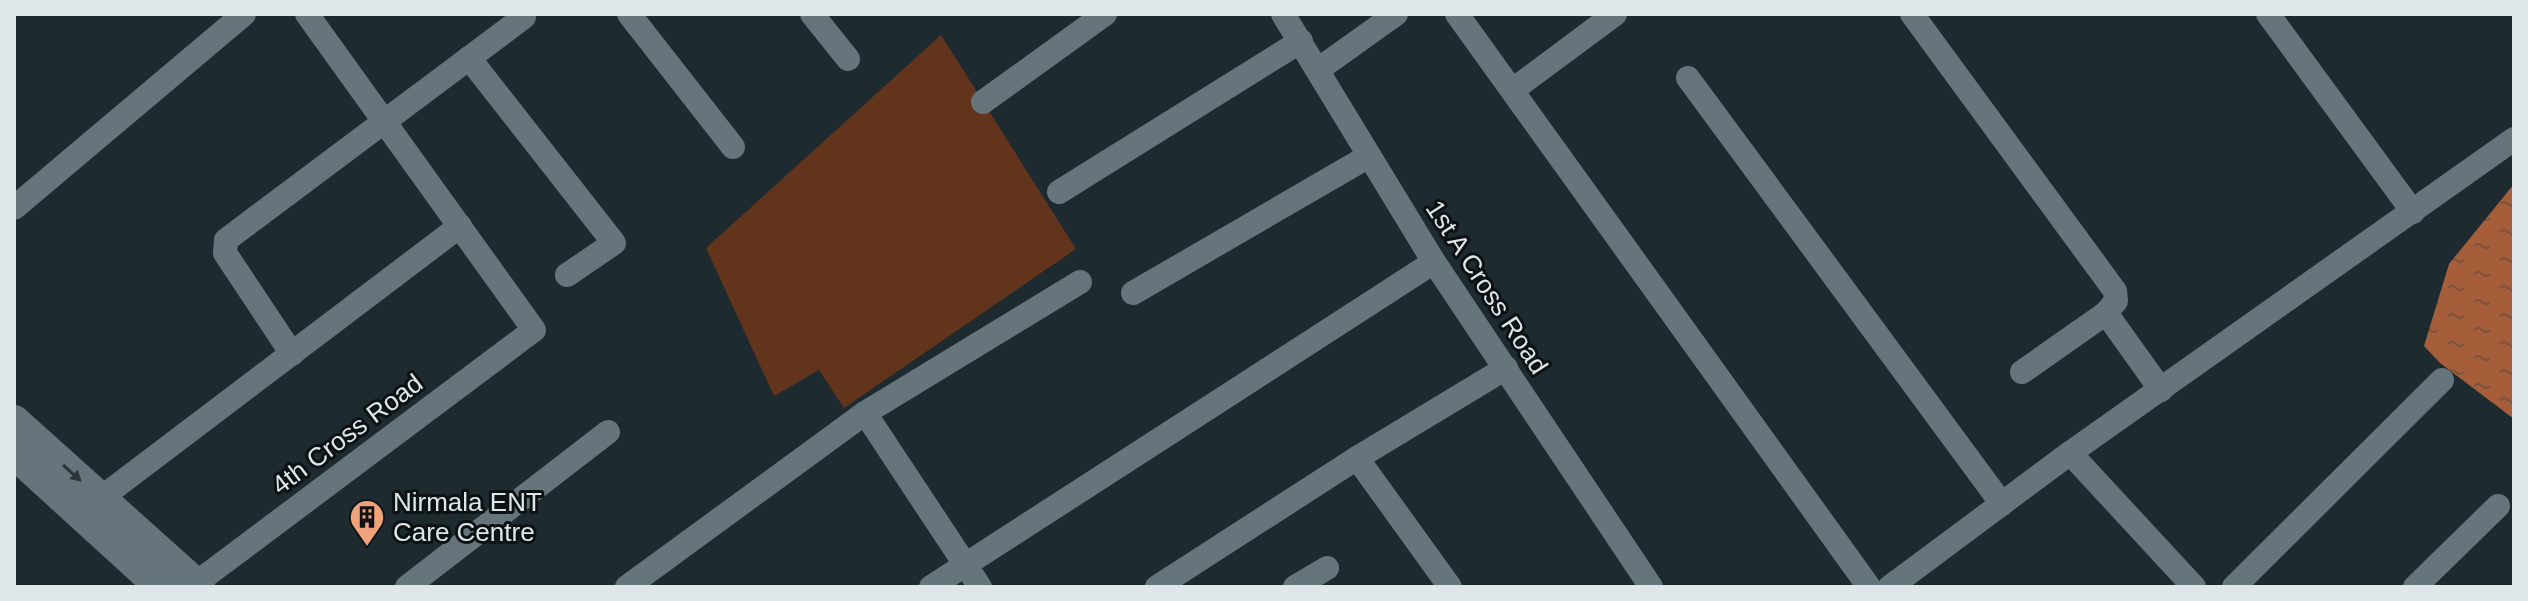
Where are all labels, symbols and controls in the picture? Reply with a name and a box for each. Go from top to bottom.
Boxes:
street label: 1st A Cross Road [1420,195,1554,379]
street label: 4th Cross Road [266,368,428,500]
one-way arrow [62,464,81,482]
place label: Nirmala ENT Care Centre [393,487,542,547]
building icon: Nirmala ENT Care Centre [348,498,386,548]

